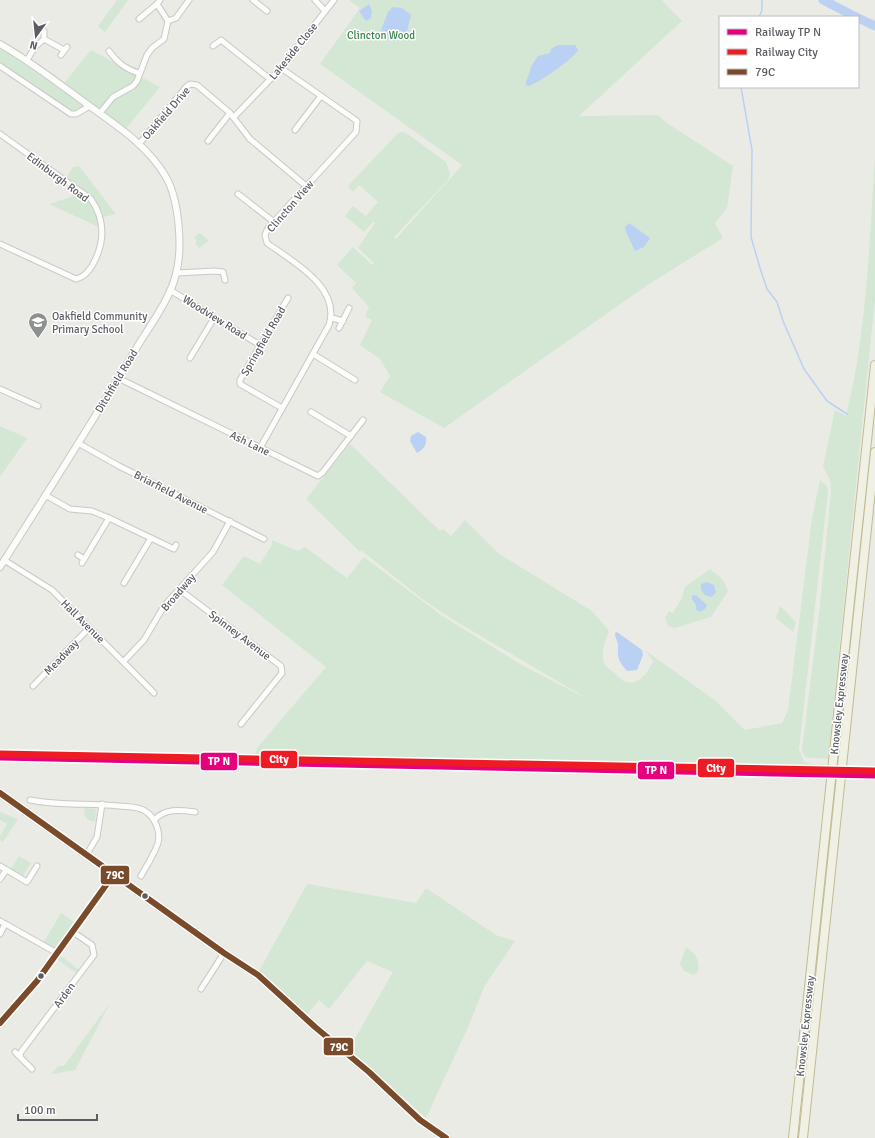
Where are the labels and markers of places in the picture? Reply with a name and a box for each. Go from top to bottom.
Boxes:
place label: Oakfield Community Primary School [52,310,148,336]
school or university icon: Oakfield Community Primary School [27,311,49,339]
unlabelled marker [140,891,150,901]
unlabelled marker [36,971,46,981]

